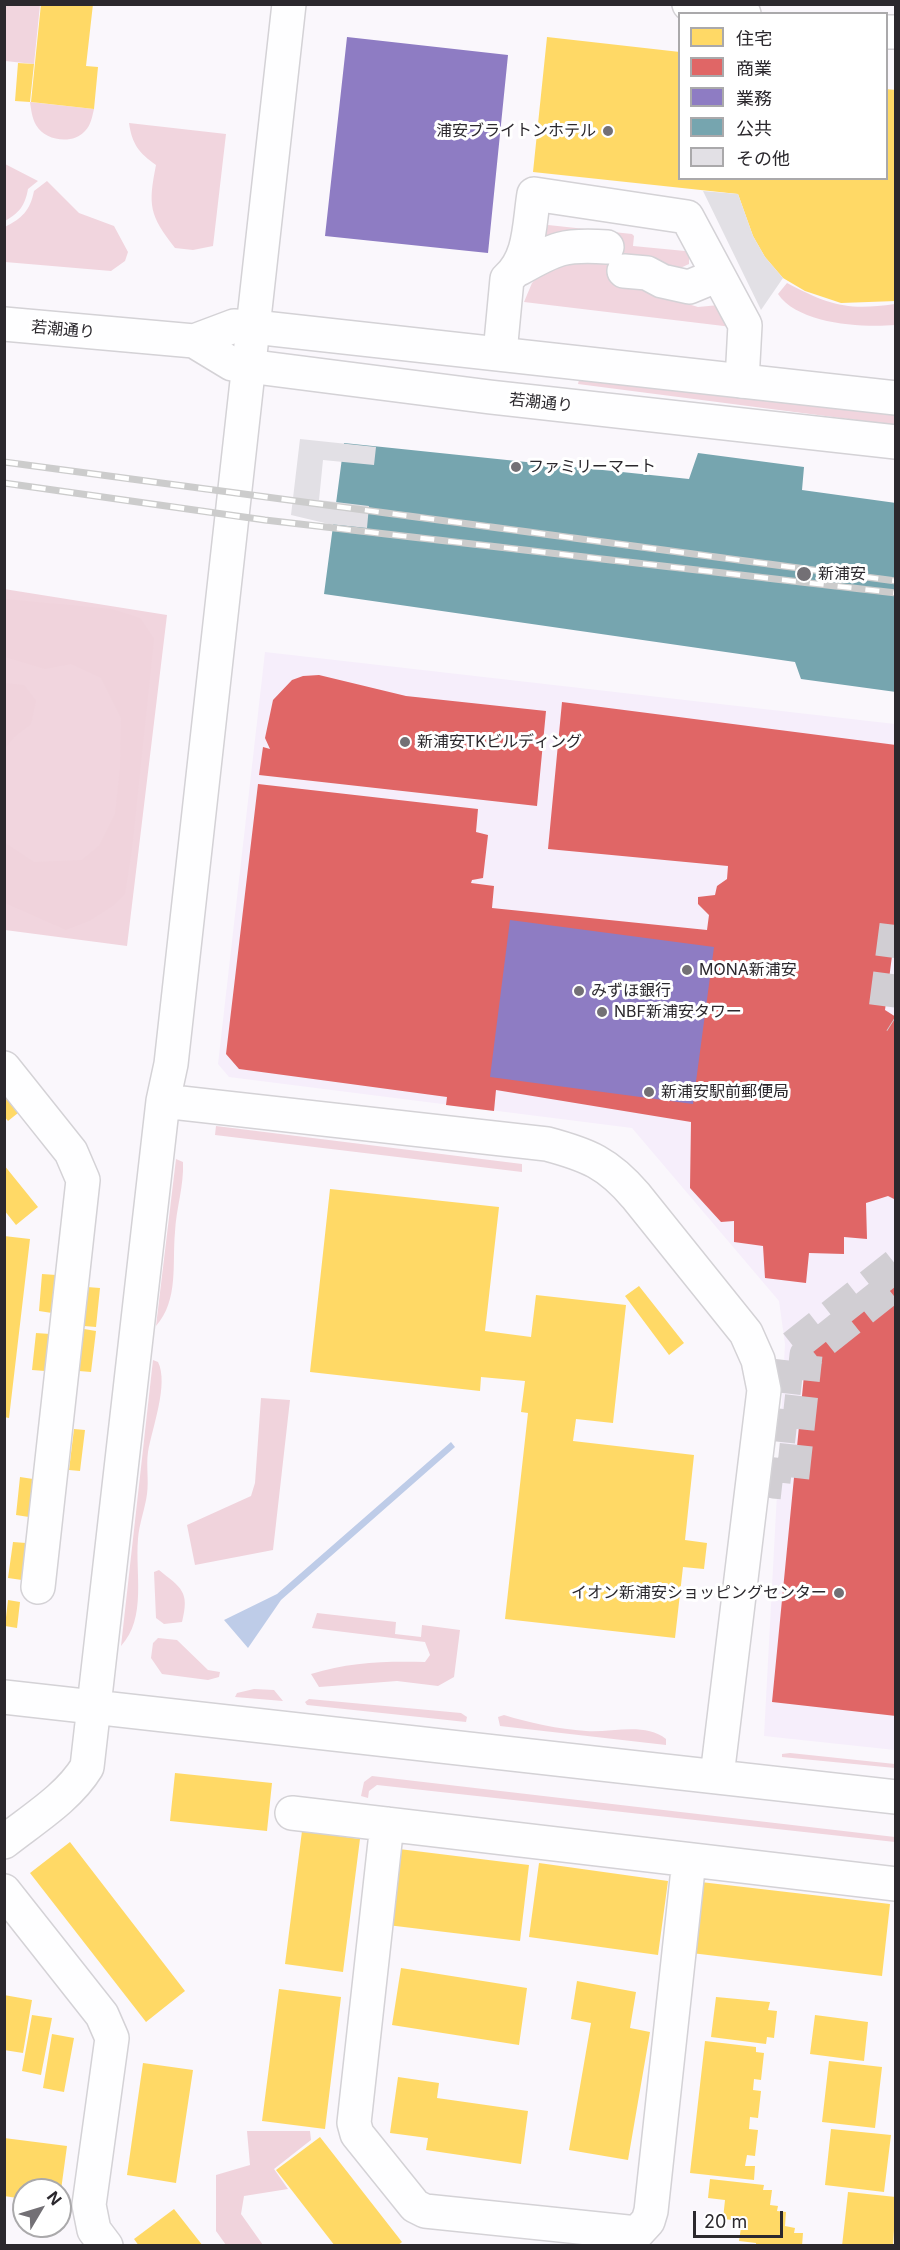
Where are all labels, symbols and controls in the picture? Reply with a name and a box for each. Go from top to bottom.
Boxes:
legend [678,12,888,180]
text: 住宅 [736,28,772,49]
text: 商業 [736,58,772,79]
text: 業務 [736,88,772,109]
text: 公共 [736,118,772,139]
place label: 浦安ブライトンホテル [436,121,596,141]
marker: 浦安ブライトンホテル [601,124,615,138]
text: その他 [736,148,790,169]
street label: 若潮通り [30,318,96,342]
street label: 若潮通り [508,390,574,416]
place label: ファミリーマート [528,457,656,477]
marker: ファミリーマート [509,460,523,474]
place label: 新浦安 [818,564,866,584]
marker: 新浦安 [795,565,813,583]
place label: 新浦安TKビルディング [417,732,582,752]
marker: 新浦安TKビルディング [398,735,412,749]
place label: MONA新浦安 [699,960,797,980]
marker: MONA新浦安 [680,963,694,977]
place label: みずほ銀行 [591,981,671,1001]
marker: みずほ銀行 [572,984,586,998]
place label: NBF新浦安タワー [614,1002,742,1022]
marker: NBF新浦安タワー [595,1005,609,1019]
place label: 新浦安駅前郵便局 [661,1082,789,1102]
marker: 新浦安駅前郵便局 [642,1085,656,1099]
place label: イオン新浦安ショッピングセンター [571,1583,827,1603]
marker: イオン新浦安ショッピングセンター [832,1586,846,1600]
north arrow [12,2178,72,2238]
text: N [43,2187,66,2209]
scale bar [696,2199,786,2237]
text: 20 m [704,2211,747,2232]

